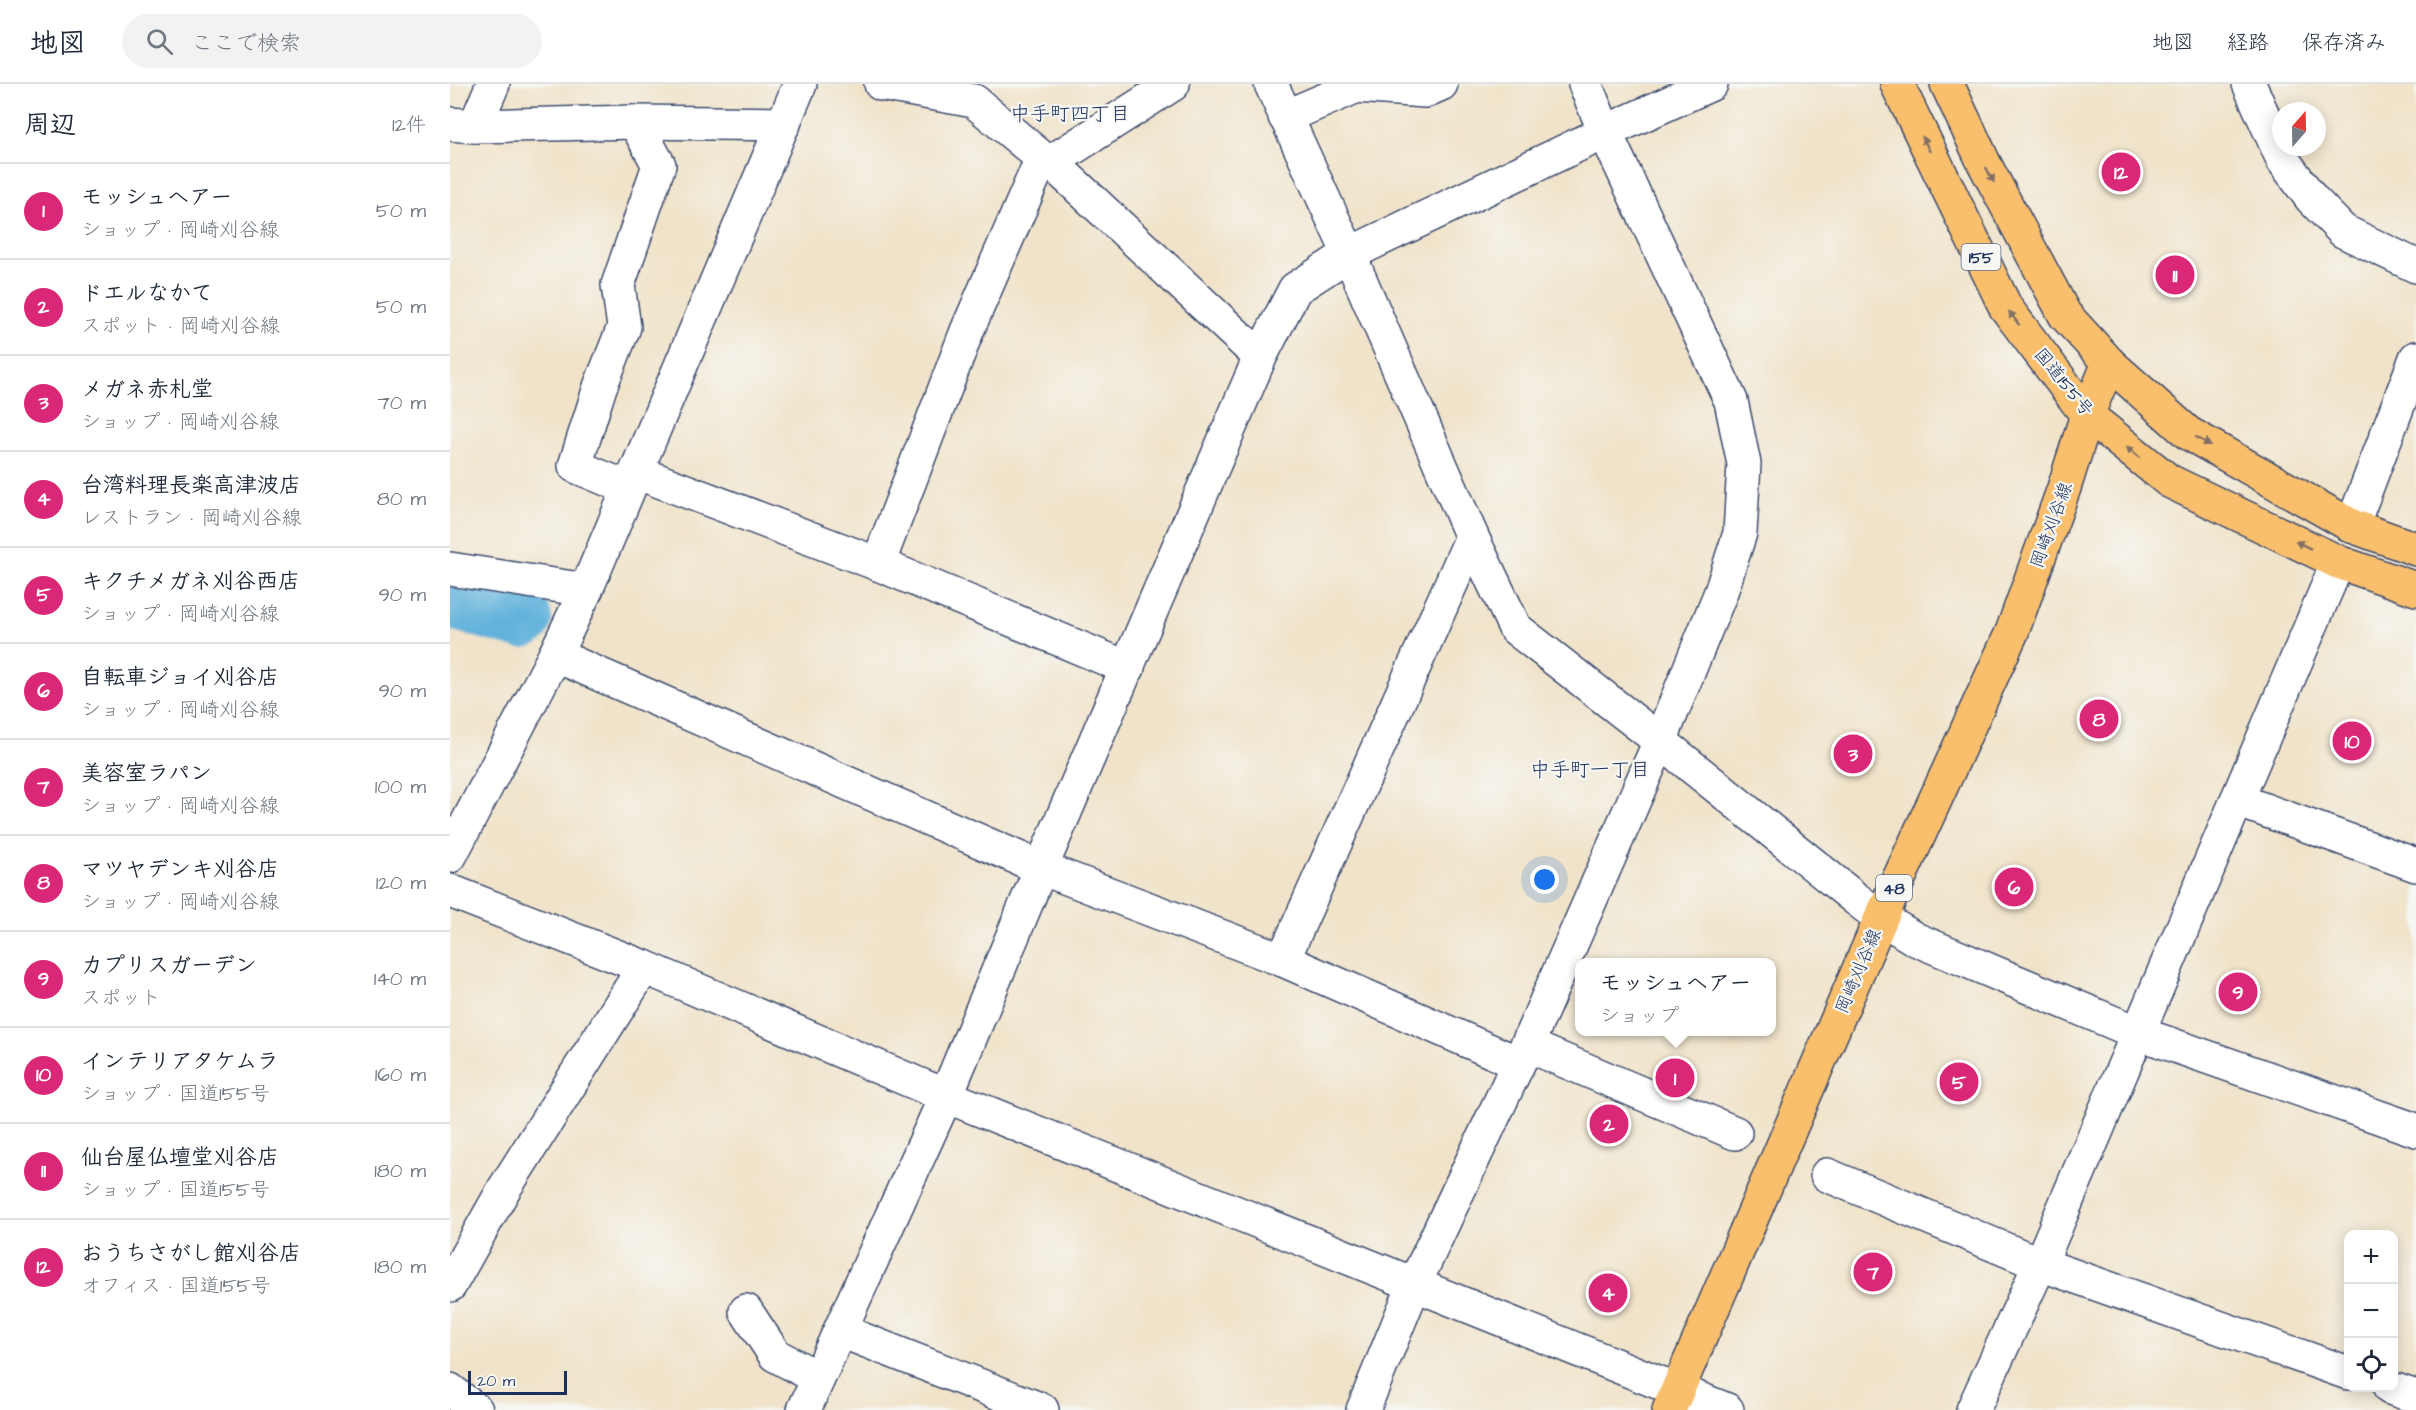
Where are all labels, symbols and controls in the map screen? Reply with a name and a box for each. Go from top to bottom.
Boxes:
search box [122,14,542,68]
text: 地図 [30,24,86,63]
icon: search [143,25,176,58]
text: ここで検索 [191,28,301,59]
text: 地図 [2152,28,2194,57]
text: 経路 [2227,28,2269,57]
text: 保存済み [2302,28,2386,57]
district label: 中手町四丁目 [1010,100,1130,128]
north arrow [2272,102,2326,156]
text: 周辺 [24,107,76,143]
text: 12件 [392,111,426,139]
one-way arrow [1922,136,1931,153]
pin: 12 [2102,150,2140,194]
one-way arrow [1985,167,1995,184]
text: モッシュヘアー [81,182,232,213]
text: 1 [42,197,45,225]
text: 50 m [376,197,426,225]
text: ショップ · 岡崎刈谷線 [81,216,279,244]
road number: 155 [1962,244,2000,270]
pin: 11 [2156,252,2194,297]
text: ドエルなかて [81,278,213,309]
text: 2 [38,293,49,321]
text: 50 m [376,293,426,321]
one-way arrow [2008,311,2020,326]
text: スポット · 岡崎刈谷線 [81,312,280,340]
street label: 国道155号 [2028,343,2099,422]
text: メガネ赤札堂 [81,374,213,405]
text: 3 [38,389,49,417]
text: 70 m [378,389,426,417]
text: ショップ · 岡崎刈谷線 [81,408,279,436]
one-way arrow [2195,436,2212,446]
one-way arrow [2125,445,2141,458]
text: 台湾料理長楽高津波店 [81,470,301,501]
street label: 岡崎刈谷線 [2024,479,2079,572]
text: 4 [37,485,50,513]
text: 80 m [377,485,426,513]
text: レストラン · 岡崎刈谷線 [81,504,301,532]
one-way arrow [2294,541,2312,551]
text: キクチメガネ刈谷西店 [81,566,300,597]
text: 5 [36,581,51,609]
text: 90 m [378,581,426,609]
text: ショップ · 岡崎刈谷線 [81,600,279,628]
text: 自転車ジョイ刈谷店 [81,662,279,693]
text: 6 [37,677,50,705]
text: 90 m [378,677,426,705]
text: ショップ · 岡崎刈谷線 [81,696,279,724]
pin: 8 [2080,696,2118,742]
pin: 10 [2332,718,2372,764]
pin: 3 [1834,732,1872,776]
district label: 中手町一丁目 [1530,756,1650,784]
text: 美容室ラパン [81,758,212,789]
text: 7 [37,773,50,801]
text: 100 m [375,773,426,801]
text: ショップ · 岡崎刈谷線 [81,792,279,820]
text: マツヤデンキ刈谷店 [81,854,279,885]
pin: 6 [1994,864,2034,910]
your location [1530,865,1559,894]
text: 8 [37,869,50,897]
text: 120 m [376,869,426,897]
road number: 48 [1876,875,1912,901]
text: ショップ · 岡崎刈谷線 [81,888,279,916]
street label: 岡崎刈谷線 [1829,925,1888,1018]
text: カプリスガーデン [81,950,257,981]
popup [1575,958,1776,1036]
text: 9 [38,965,49,993]
text: 140 m [374,965,426,993]
text: モッシュヘアー [1600,968,1751,999]
pin: 9 [2218,970,2258,1014]
text: スポット [81,984,161,1012]
text: ショップ [1600,1002,1679,1030]
text: インテリアタケムラ [81,1046,279,1077]
pin: 1 [1656,1056,1694,1100]
pin: 5 [1940,1060,1978,1104]
text: 10 [36,1061,51,1089]
text: 160 m [375,1061,426,1089]
text: ショップ · 国道155号 [81,1080,270,1108]
pin: 2 [1590,1102,1628,1146]
text: 仙台屋仏壇堂刈谷店 [81,1142,279,1173]
text: 11 [41,1157,46,1185]
text: 180 m [374,1157,426,1185]
text: ショップ · 国道155号 [81,1176,270,1204]
map controls [2344,1230,2398,1392]
button: + [2344,1230,2398,1284]
text: おうちさがし館刈谷店 [81,1238,301,1269]
pin: 7 [1854,1250,1892,1294]
text: 12 [36,1253,51,1281]
text: 180 m [374,1253,426,1281]
pin: 4 [1588,1270,1628,1316]
text: オフィス · 国道155号 [81,1272,271,1300]
button: − [2344,1284,2398,1338]
button: locate [2344,1338,2398,1392]
scale bar [468,1368,567,1396]
text: 20 m [477,1370,515,1392]

